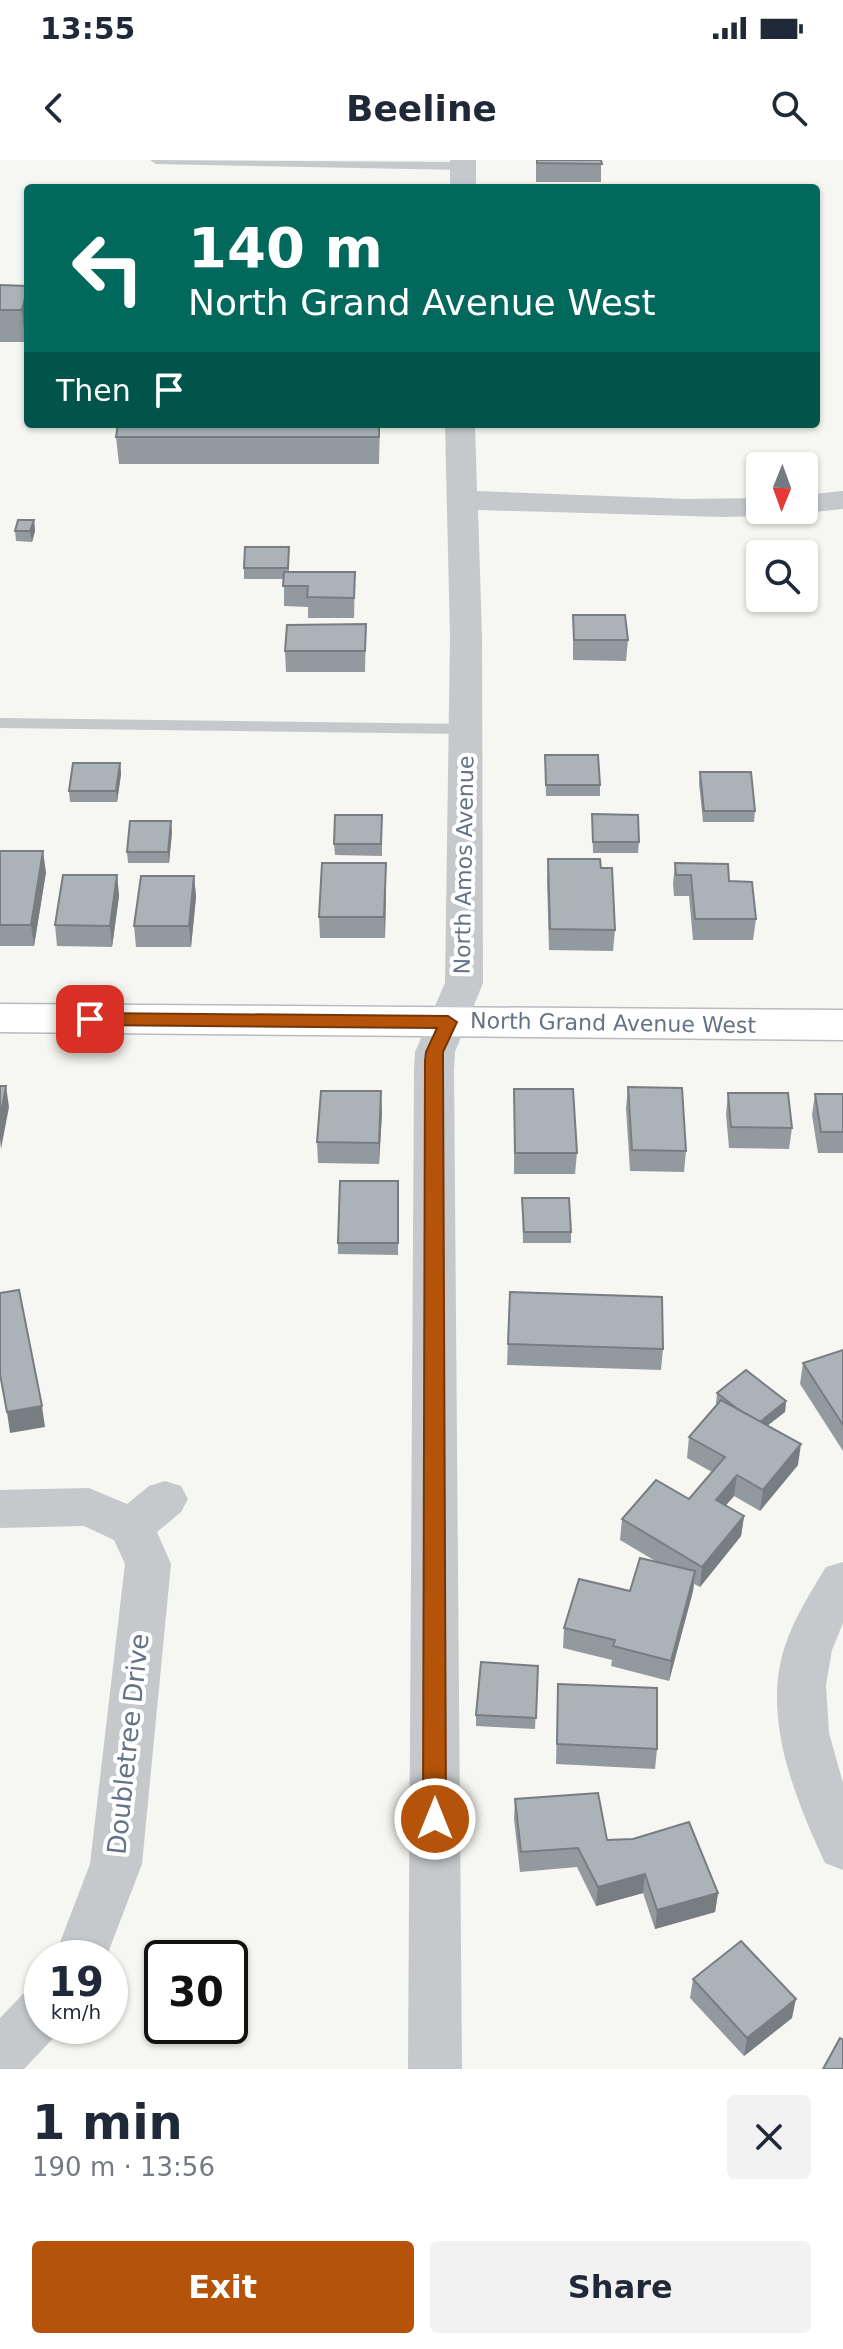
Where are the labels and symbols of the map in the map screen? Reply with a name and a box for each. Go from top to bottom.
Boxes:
north arrow [746,452,818,524]
street label: North Amos Avenue [450,755,478,975]
pin [56,985,124,1053]
street label: North Grand Avenue West [470,1008,756,1038]
street label: Doubletree Drive [101,1632,155,1856]
position arrow [393,1777,477,1861]
speed limit sign: 30 [144,1940,248,2044]

